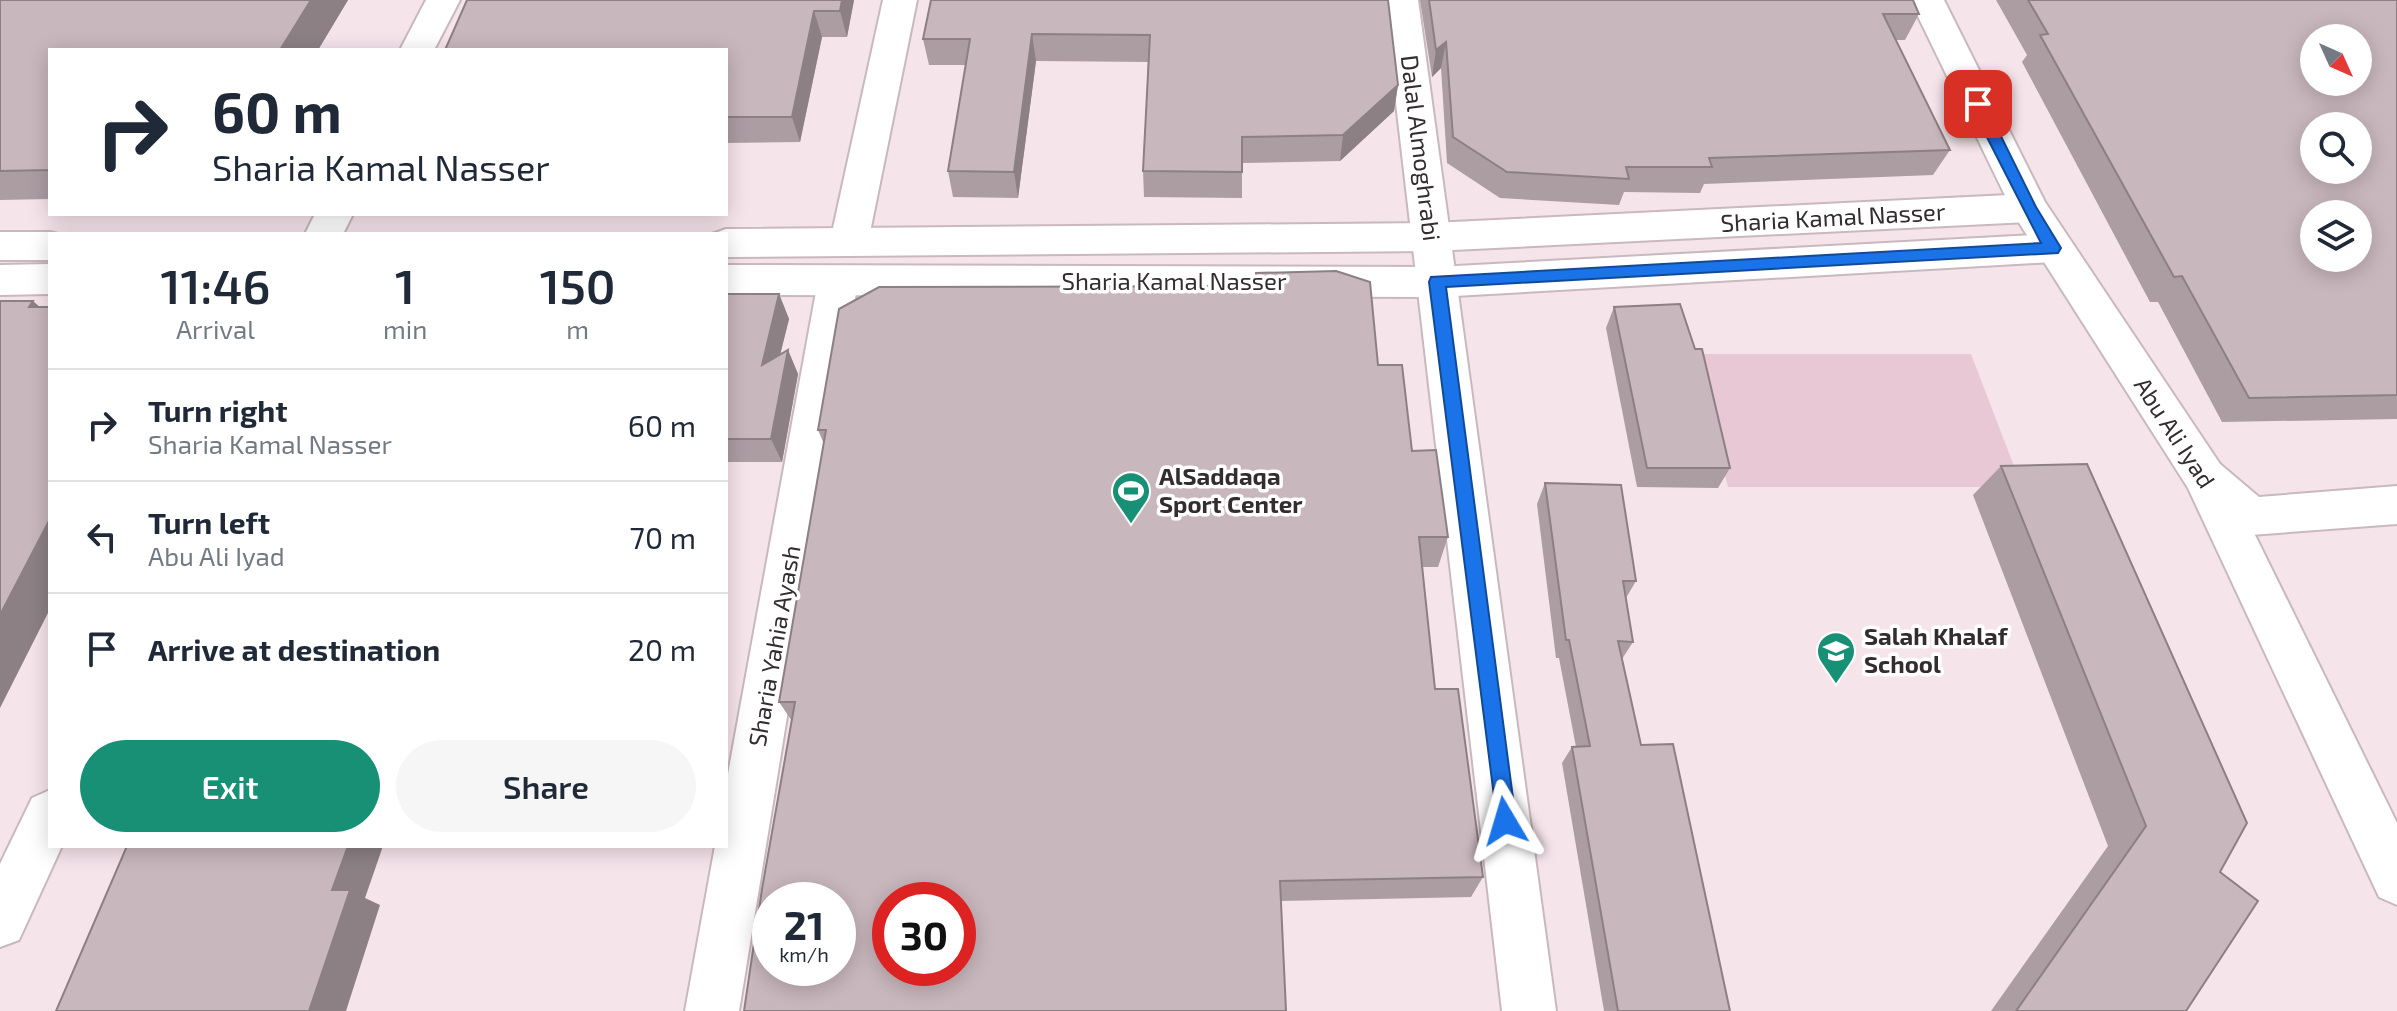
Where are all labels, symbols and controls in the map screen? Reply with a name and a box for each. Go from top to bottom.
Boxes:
north arrow [2300,24,2372,96]
map controls [2300,24,2372,272]
street label: Dalal Almoghrabi [1396,53,1447,242]
pin [1944,70,2012,138]
text: 60 m [212,77,342,144]
icon: right [80,80,184,184]
icon: arrive [1956,82,2000,126]
button: search [2300,112,2372,184]
text: Sharia Kamal Nasser [212,145,550,188]
street label: Sharia Kamal Nasser [1720,196,1946,237]
button: layers [2300,200,2372,272]
text: 11:46 [160,256,271,314]
text: 1 [395,256,415,314]
text: 150 [540,256,616,314]
street label: Sharia Kamal Nasser [1061,266,1287,295]
text: Arrival [176,313,255,344]
text: min [383,313,427,344]
text: m [566,313,589,344]
street label: Abu Ali Iyad [2129,371,2222,493]
text: Turn right [148,392,288,428]
icon: right [80,403,124,447]
text: 60 m [628,407,696,443]
text: Sharia Kamal Nasser [148,428,392,459]
place label: AlSaddaqa Sport Center [1159,461,1303,518]
sports icon: AlSaddaqa Sport Center [1110,470,1152,525]
text: Turn left [148,504,270,540]
icon: left [80,515,124,559]
text: 70 m [630,519,696,555]
text: Abu Ali Iyad [148,540,285,571]
street label: Sharia Yahia Ayash [742,543,805,749]
place label: Salah Khalaf School [1864,621,2009,678]
icon: arrive [80,627,124,671]
school or university icon: Salah Khalaf School [1815,630,1857,685]
text: Arrive at destination [148,631,440,667]
text: 20 m [628,631,696,667]
button: Exit [80,740,380,832]
button: Share [396,740,696,832]
position arrow [1463,779,1547,863]
speed limit sign: 30 [872,882,976,986]
text: 21 [784,900,824,948]
text: km/h [779,942,829,966]

